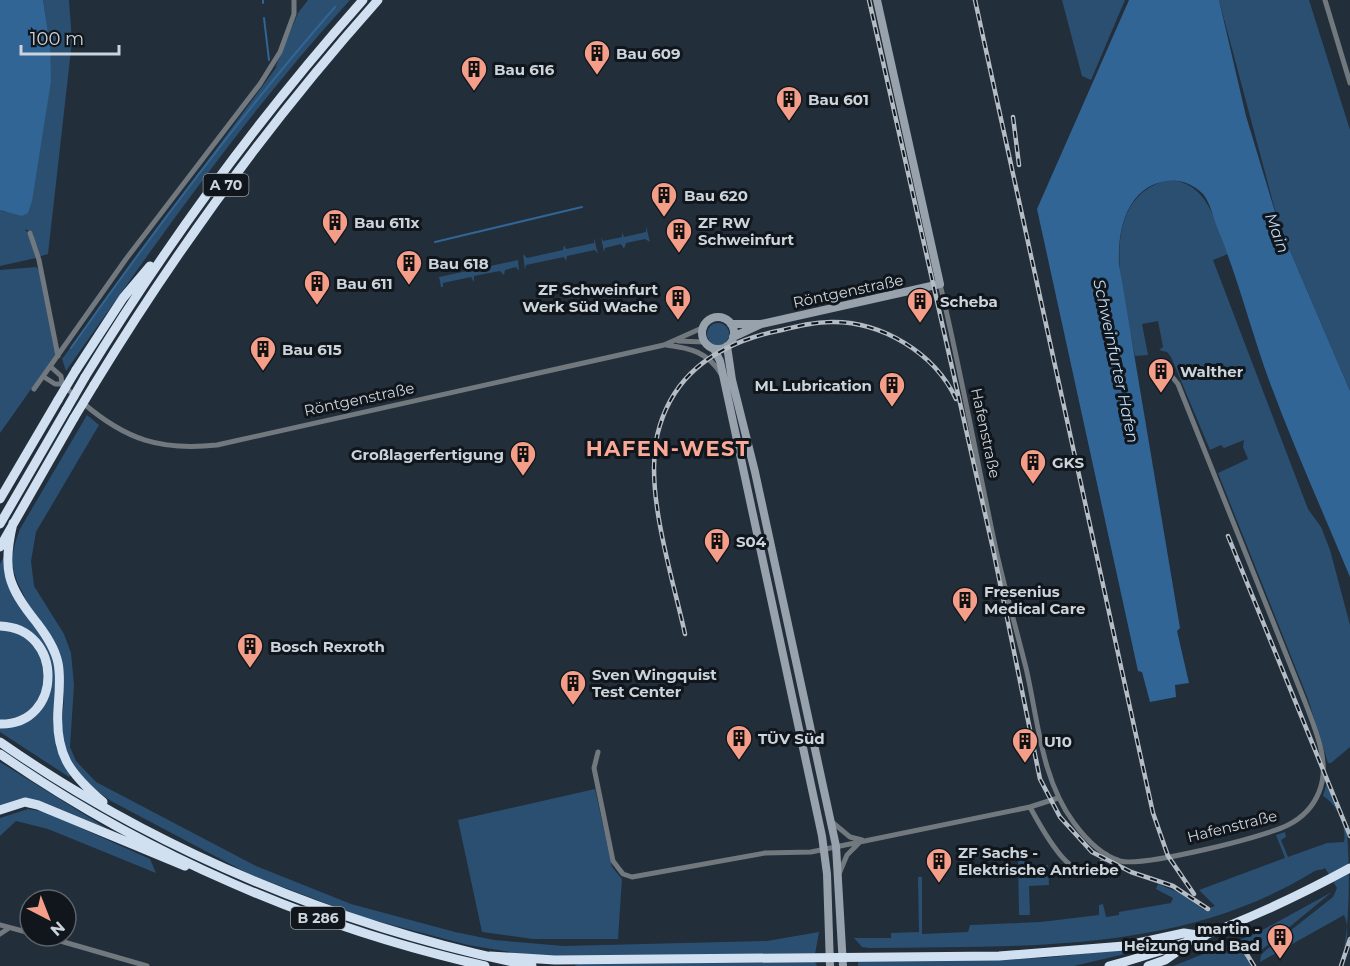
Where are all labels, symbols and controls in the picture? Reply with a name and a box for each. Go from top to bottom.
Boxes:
scale bar [21,18,118,56]
text: 100 m [30,28,84,50]
building icon: Bau 609 [582,38,612,76]
place label: Bau 609 [616,44,681,63]
building icon: Bau 616 [459,54,489,92]
place label: Bau 616 [494,60,555,79]
building icon: Bau 601 [774,84,804,122]
place label: Bau 601 [808,90,869,109]
road number: A 70 [204,174,248,196]
building icon: Bau 620 [649,180,679,218]
place label: Bau 620 [684,186,748,205]
building icon: Bau 611x [320,207,350,245]
water label: Main [1261,210,1293,256]
place label: Bau 611x [354,213,420,232]
place label: ZF RW Schweinfurt [698,213,795,249]
building icon: ZF RW Schweinfurt [664,216,694,254]
building icon: Bau 618 [394,248,424,286]
place label: Bau 618 [428,254,489,273]
building icon: Bau 611 [302,268,332,306]
street label: Röntgenstraße [791,270,905,312]
place label: Bau 611 [336,274,393,293]
water label: Schweinfurter Hafen [1089,277,1143,445]
place label: ZF Schweinfurt Werk Süd Wache [522,280,658,316]
building icon: ZF Schweinfurt Werk Süd Wache [663,283,693,321]
building icon: Scheba [905,286,935,324]
place label: Scheba [940,292,998,311]
building icon: Bau 615 [248,334,278,372]
place label: Bau 615 [282,340,342,359]
building icon: Walther [1146,356,1176,394]
place label: Walther [1180,362,1244,381]
building icon: ML Lubrication [877,370,907,408]
place label: ML Lubrication [754,376,872,395]
street label: Röntgenstraße [302,378,416,420]
street label: Hafenstraße [967,386,1005,480]
district label: HAFEN-WEST [586,436,750,461]
building icon: Großlagerfertigung [508,439,538,477]
place label: Großlagerfertigung [351,445,504,464]
building icon: GKS [1018,447,1048,485]
place label: GKS [1052,453,1084,472]
building icon: S04 [702,526,732,564]
place label: S04 [736,532,767,551]
place label: Fresenius Medical Care [984,582,1085,618]
building icon: Fresenius Medical Care [950,585,980,623]
building icon: Bosch Rexroth [235,631,265,669]
place label: Bosch Rexroth [270,637,385,656]
place label: Sven Wingquist Test Center [592,665,717,701]
building icon: Sven Wingquist Test Center [558,668,588,706]
building icon: TÜV Süd [724,723,754,761]
building icon: U10 [1010,726,1040,764]
place label: TÜV Süd [758,729,825,748]
place label: U10 [1044,732,1072,751]
street label: Hafenstraße [1185,806,1279,846]
place label: ZF Sachs - Elektrische Antriebe [958,843,1119,879]
building icon: ZF Sachs - Elektrische Antriebe [924,846,954,884]
north arrow [18,888,78,948]
road number: B 286 [291,907,345,929]
text: N [47,917,69,940]
place label: martin - Heizung und Bad [1124,919,1260,955]
building icon: martin - Heizung und Bad [1265,922,1295,960]

